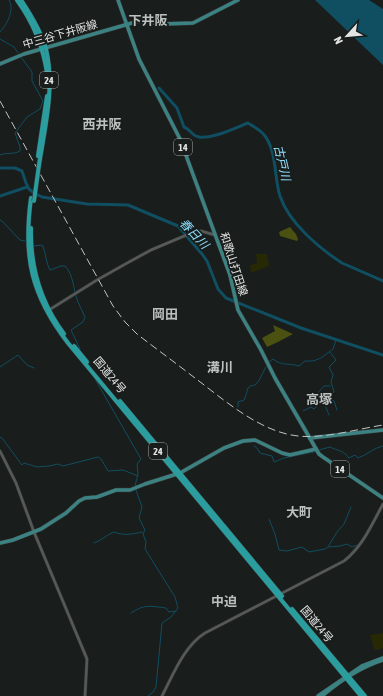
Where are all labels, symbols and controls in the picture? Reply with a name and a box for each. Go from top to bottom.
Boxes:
district label: 下井阪 [128,13,168,28]
north arrow [327,16,367,56]
street label: 中三谷下井阪線 [21,18,99,50]
text: N [331,35,345,46]
road number: 24 [40,72,58,88]
district label: 西井阪 [82,117,122,132]
road number: 14 [174,139,192,155]
water label: 古戸川 [271,144,293,184]
water label: 春日川 [177,216,213,253]
street label: 和歌山打田線 [218,231,250,297]
district label: 岡田 [152,307,178,322]
street label: 国道24号 [91,355,129,395]
district label: 溝川 [207,360,233,375]
district label: 高塚 [306,392,332,407]
road number: 24 [149,443,167,459]
road number: 14 [331,461,349,477]
district label: 大町 [286,505,312,520]
district label: 中迫 [211,594,237,609]
street label: 国道24号 [298,604,336,644]

